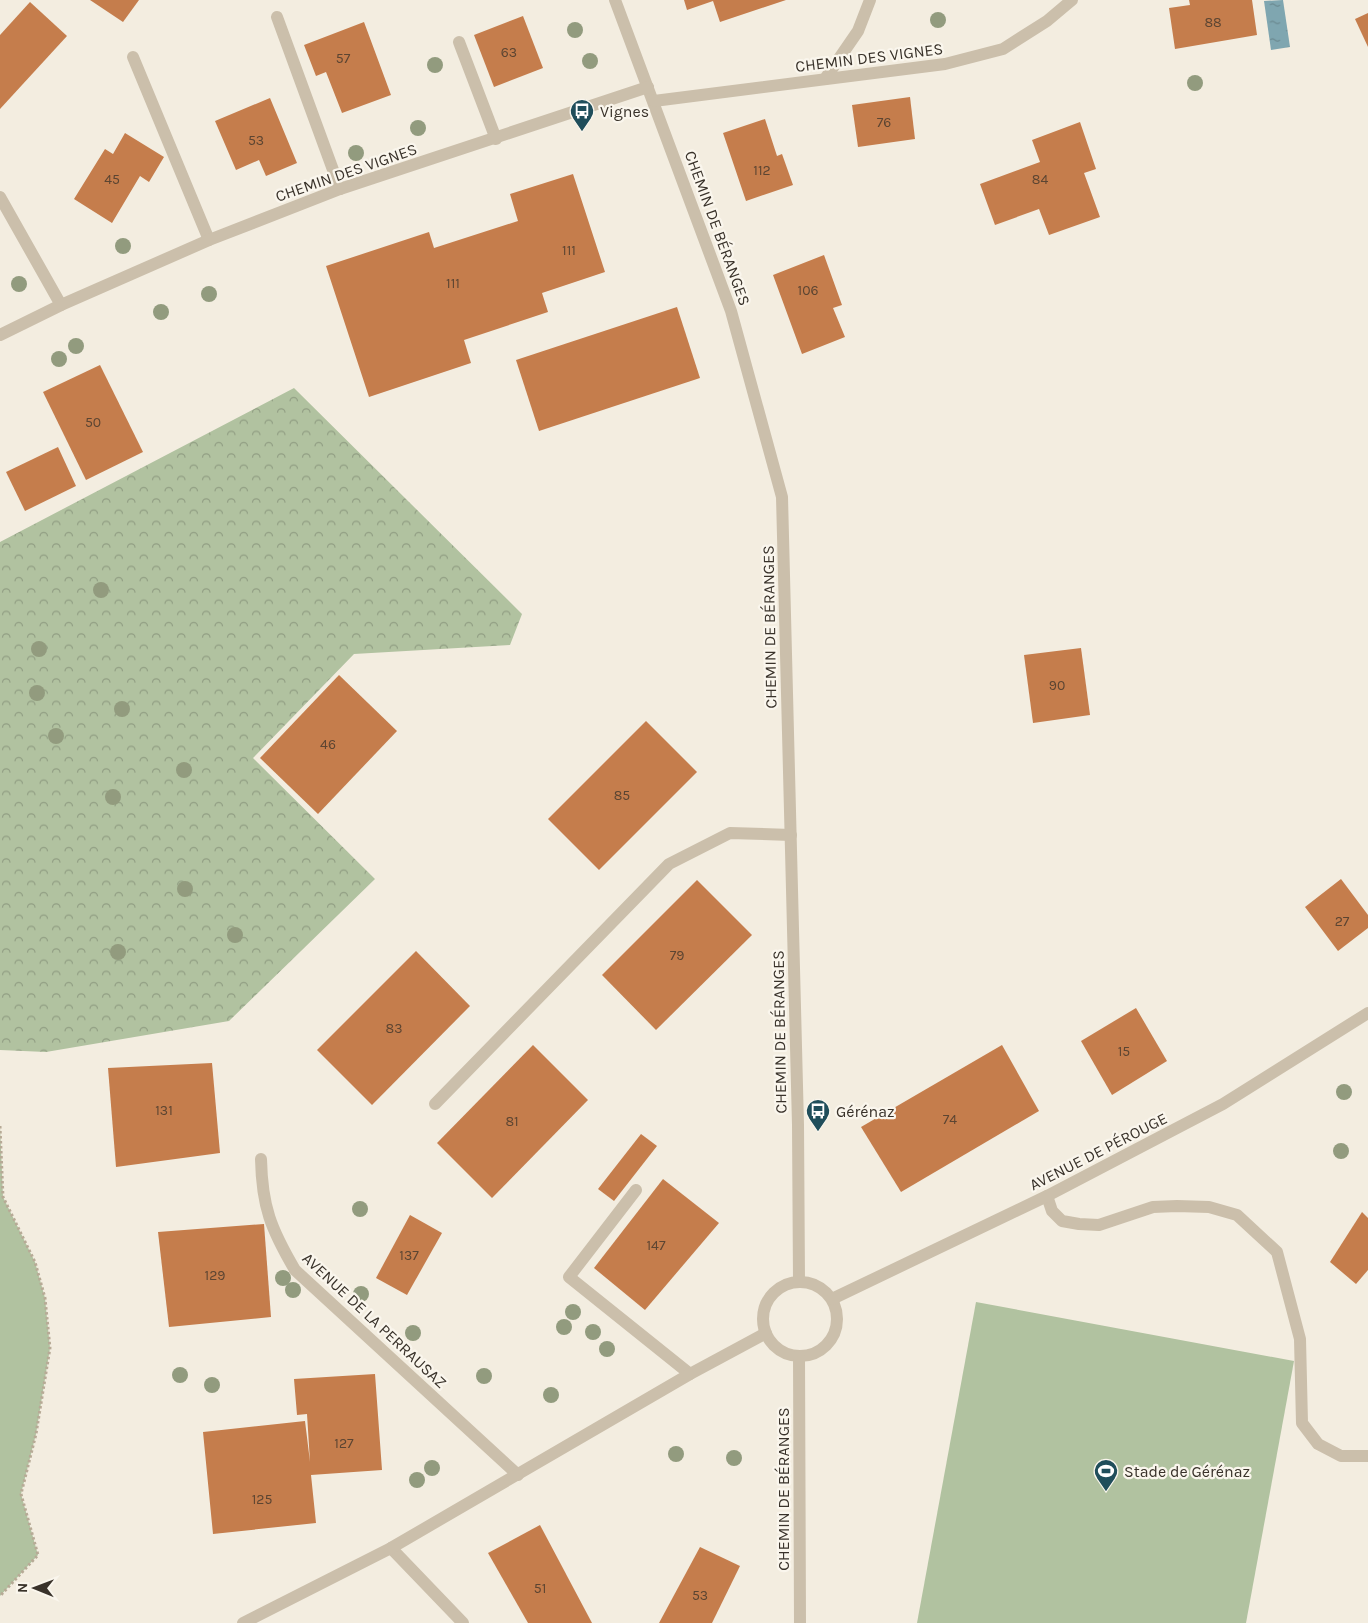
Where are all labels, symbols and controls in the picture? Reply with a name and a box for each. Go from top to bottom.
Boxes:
house number: 88 [1204,14,1222,31]
street label: CHEMIN DES VIGNES [794,39,944,76]
house number: 63 [501,44,517,61]
house number: 57 [336,50,351,67]
bus stop icon: Vignes [569,98,595,132]
place label: Vignes [600,102,649,121]
house number: 76 [877,114,891,131]
house number: 53 [248,132,264,149]
street label: CHEMIN DES VIGNES [273,139,420,206]
street label: CHEMIN DE BÉRANGES [681,148,754,308]
house number: 112 [753,162,771,179]
house number: 45 [104,171,120,188]
house number: 84 [1032,171,1048,188]
house number: 111 [562,242,576,259]
house number: 111 [446,275,460,292]
house number: 106 [798,282,818,299]
house number: 50 [85,414,101,431]
street label: CHEMIN DE BÉRANGES [759,545,780,709]
house number: 90 [1049,677,1065,694]
house number: 46 [320,736,336,753]
house number: 85 [614,787,630,804]
house number: 27 [1335,913,1350,930]
house number: 79 [670,947,684,964]
street label: CHEMIN DE BÉRANGES [769,950,790,1114]
house number: 83 [386,1020,402,1037]
house number: 15 [1118,1043,1130,1060]
bus stop icon: Gérénaz [805,1098,831,1132]
house number: 131 [155,1102,173,1119]
place label: Gérénaz [836,1102,895,1121]
street label: AVENUE DE PÉROUGE [1026,1108,1170,1194]
house number: 74 [943,1111,957,1128]
house number: 81 [505,1113,519,1130]
house number: 147 [646,1237,666,1254]
house number: 137 [399,1247,419,1264]
street label: AVENUE DE LA PERRAUSAZ [299,1249,451,1392]
house number: 129 [205,1267,225,1284]
street label: CHEMIN DE BÉRANGES [774,1407,793,1571]
house number: 127 [334,1435,354,1452]
sports icon: Stade de Gérénaz [1093,1458,1119,1492]
place label: Stade de Gérénaz [1124,1462,1250,1481]
house number: 125 [252,1491,272,1508]
north arrow [10,1563,60,1613]
house number: 51 [534,1580,546,1597]
text: N [14,1583,31,1593]
house number: 53 [692,1587,708,1604]

